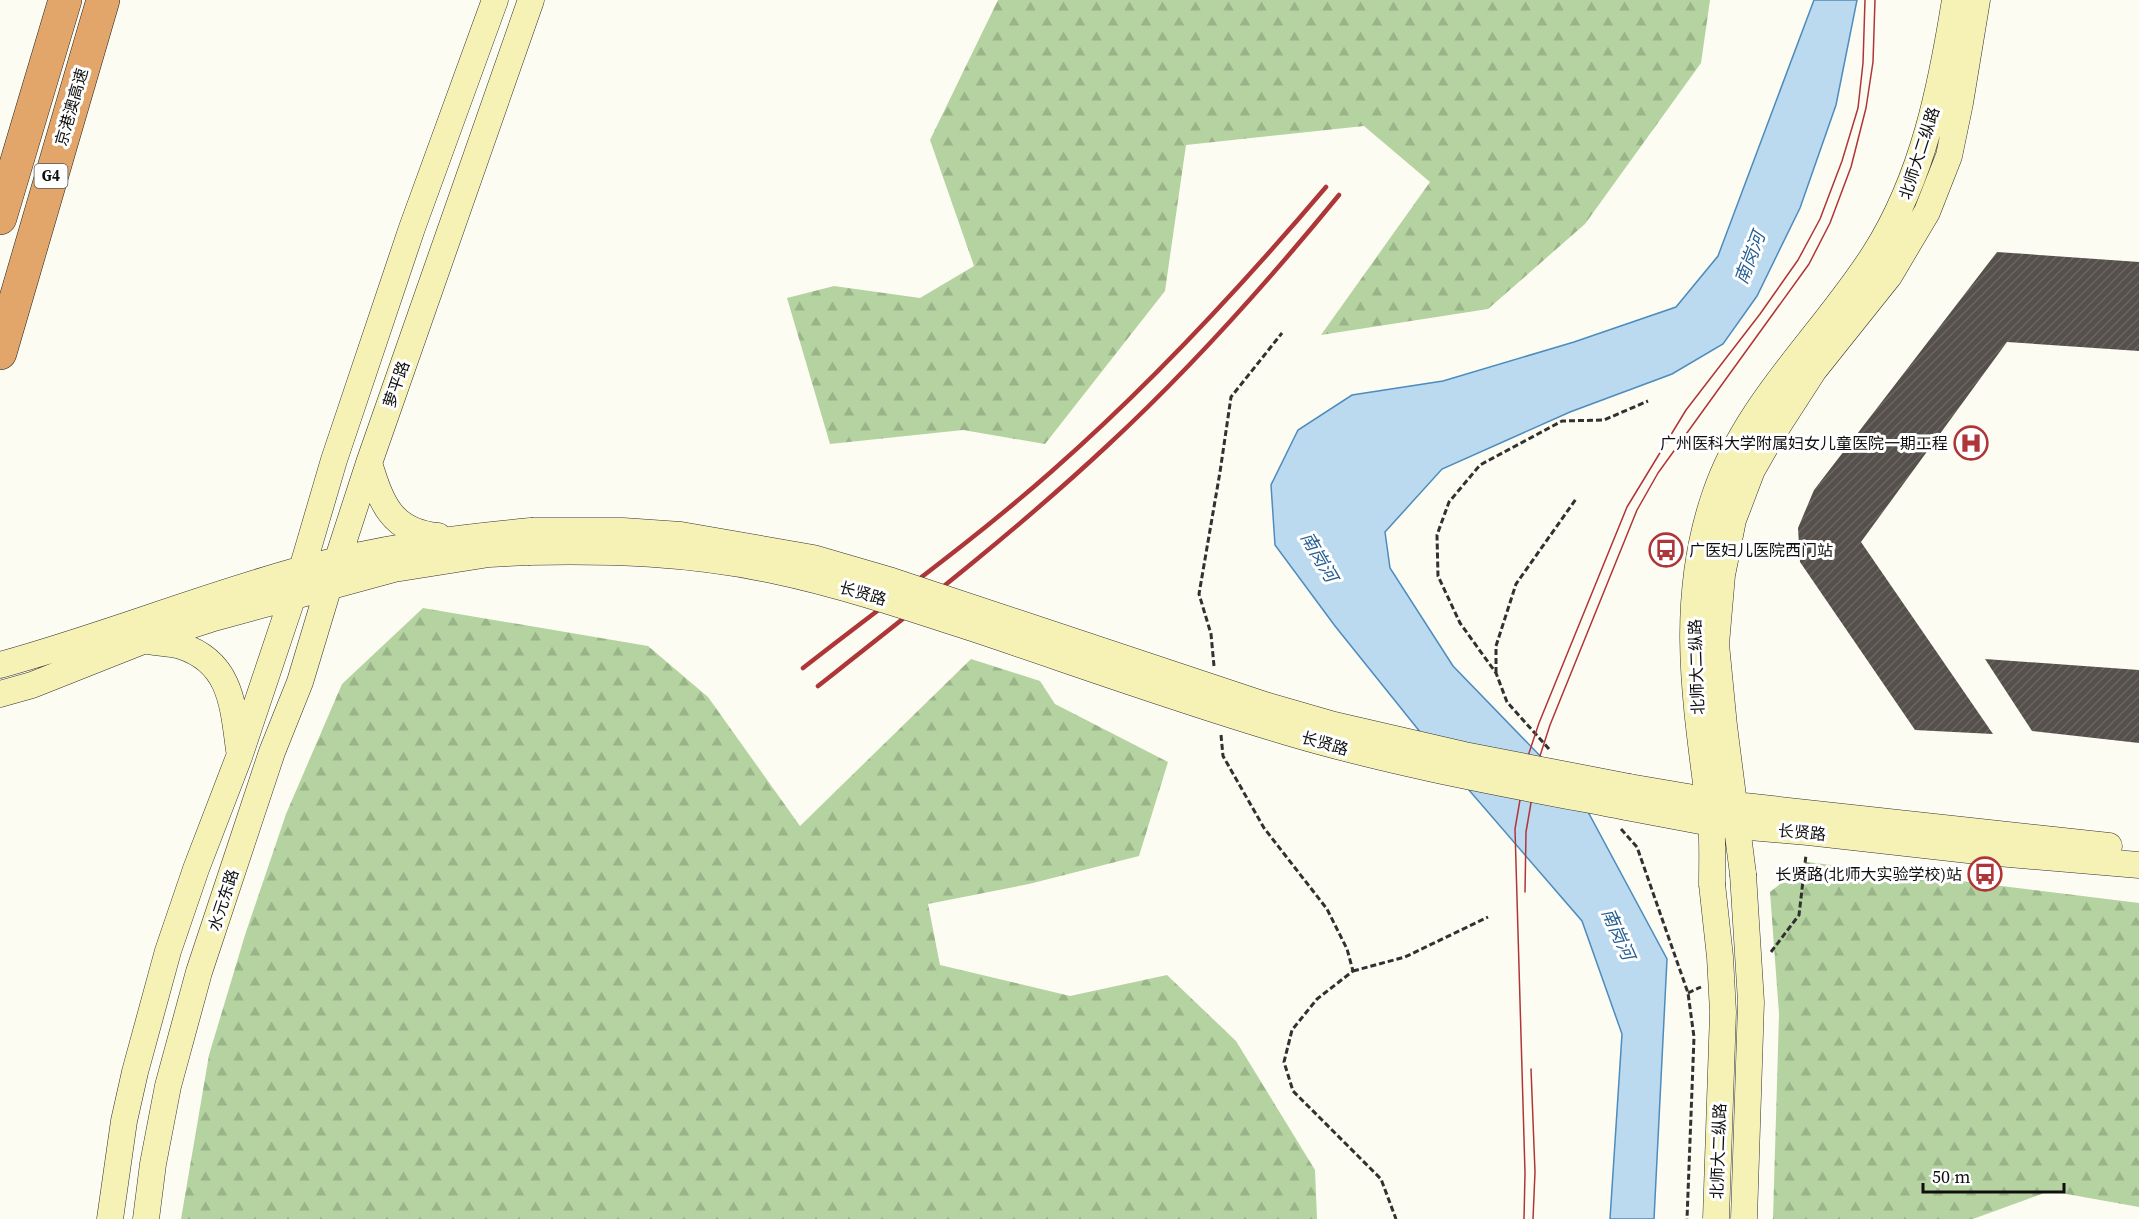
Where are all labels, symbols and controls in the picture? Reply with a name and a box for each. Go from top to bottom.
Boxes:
street label: 京港澳高速 [49,66,93,148]
street label: 北师大二纵路 [1894,104,1944,202]
road number: G4 [34,164,68,188]
water label: 南岗河 [1728,225,1772,288]
street label: 萝平路 [378,358,414,410]
hospital icon: 广州医科大学附属妇女儿童医院一期工程 [1953,425,1989,461]
place label: 广州医科大学附属妇女儿童医院一期工程 [1660,432,1948,454]
water label: 南岗河 [1295,527,1345,589]
bus stop icon: 广医妇儿医院西门站 [1648,532,1684,568]
place label: 广医妇儿医院西门站 [1689,539,1833,561]
street label: 长贤路 [837,576,889,610]
street label: 北师大二纵路 [1683,619,1709,715]
street label: 长贤路 [1299,726,1351,760]
street label: 长贤路 [1777,819,1827,845]
bus stop icon: 长贤路(北师大实验学校)站 [1967,856,2003,892]
place label: 长贤路(北师大实验学校)站 [1775,863,1962,885]
street label: 水元东路 [203,866,243,934]
water label: 南岗河 [1596,904,1642,966]
street label: 北师大二纵路 [1705,1103,1731,1199]
scale bar [1923,1156,2064,1194]
text: 50 m [1932,1164,1970,1189]

